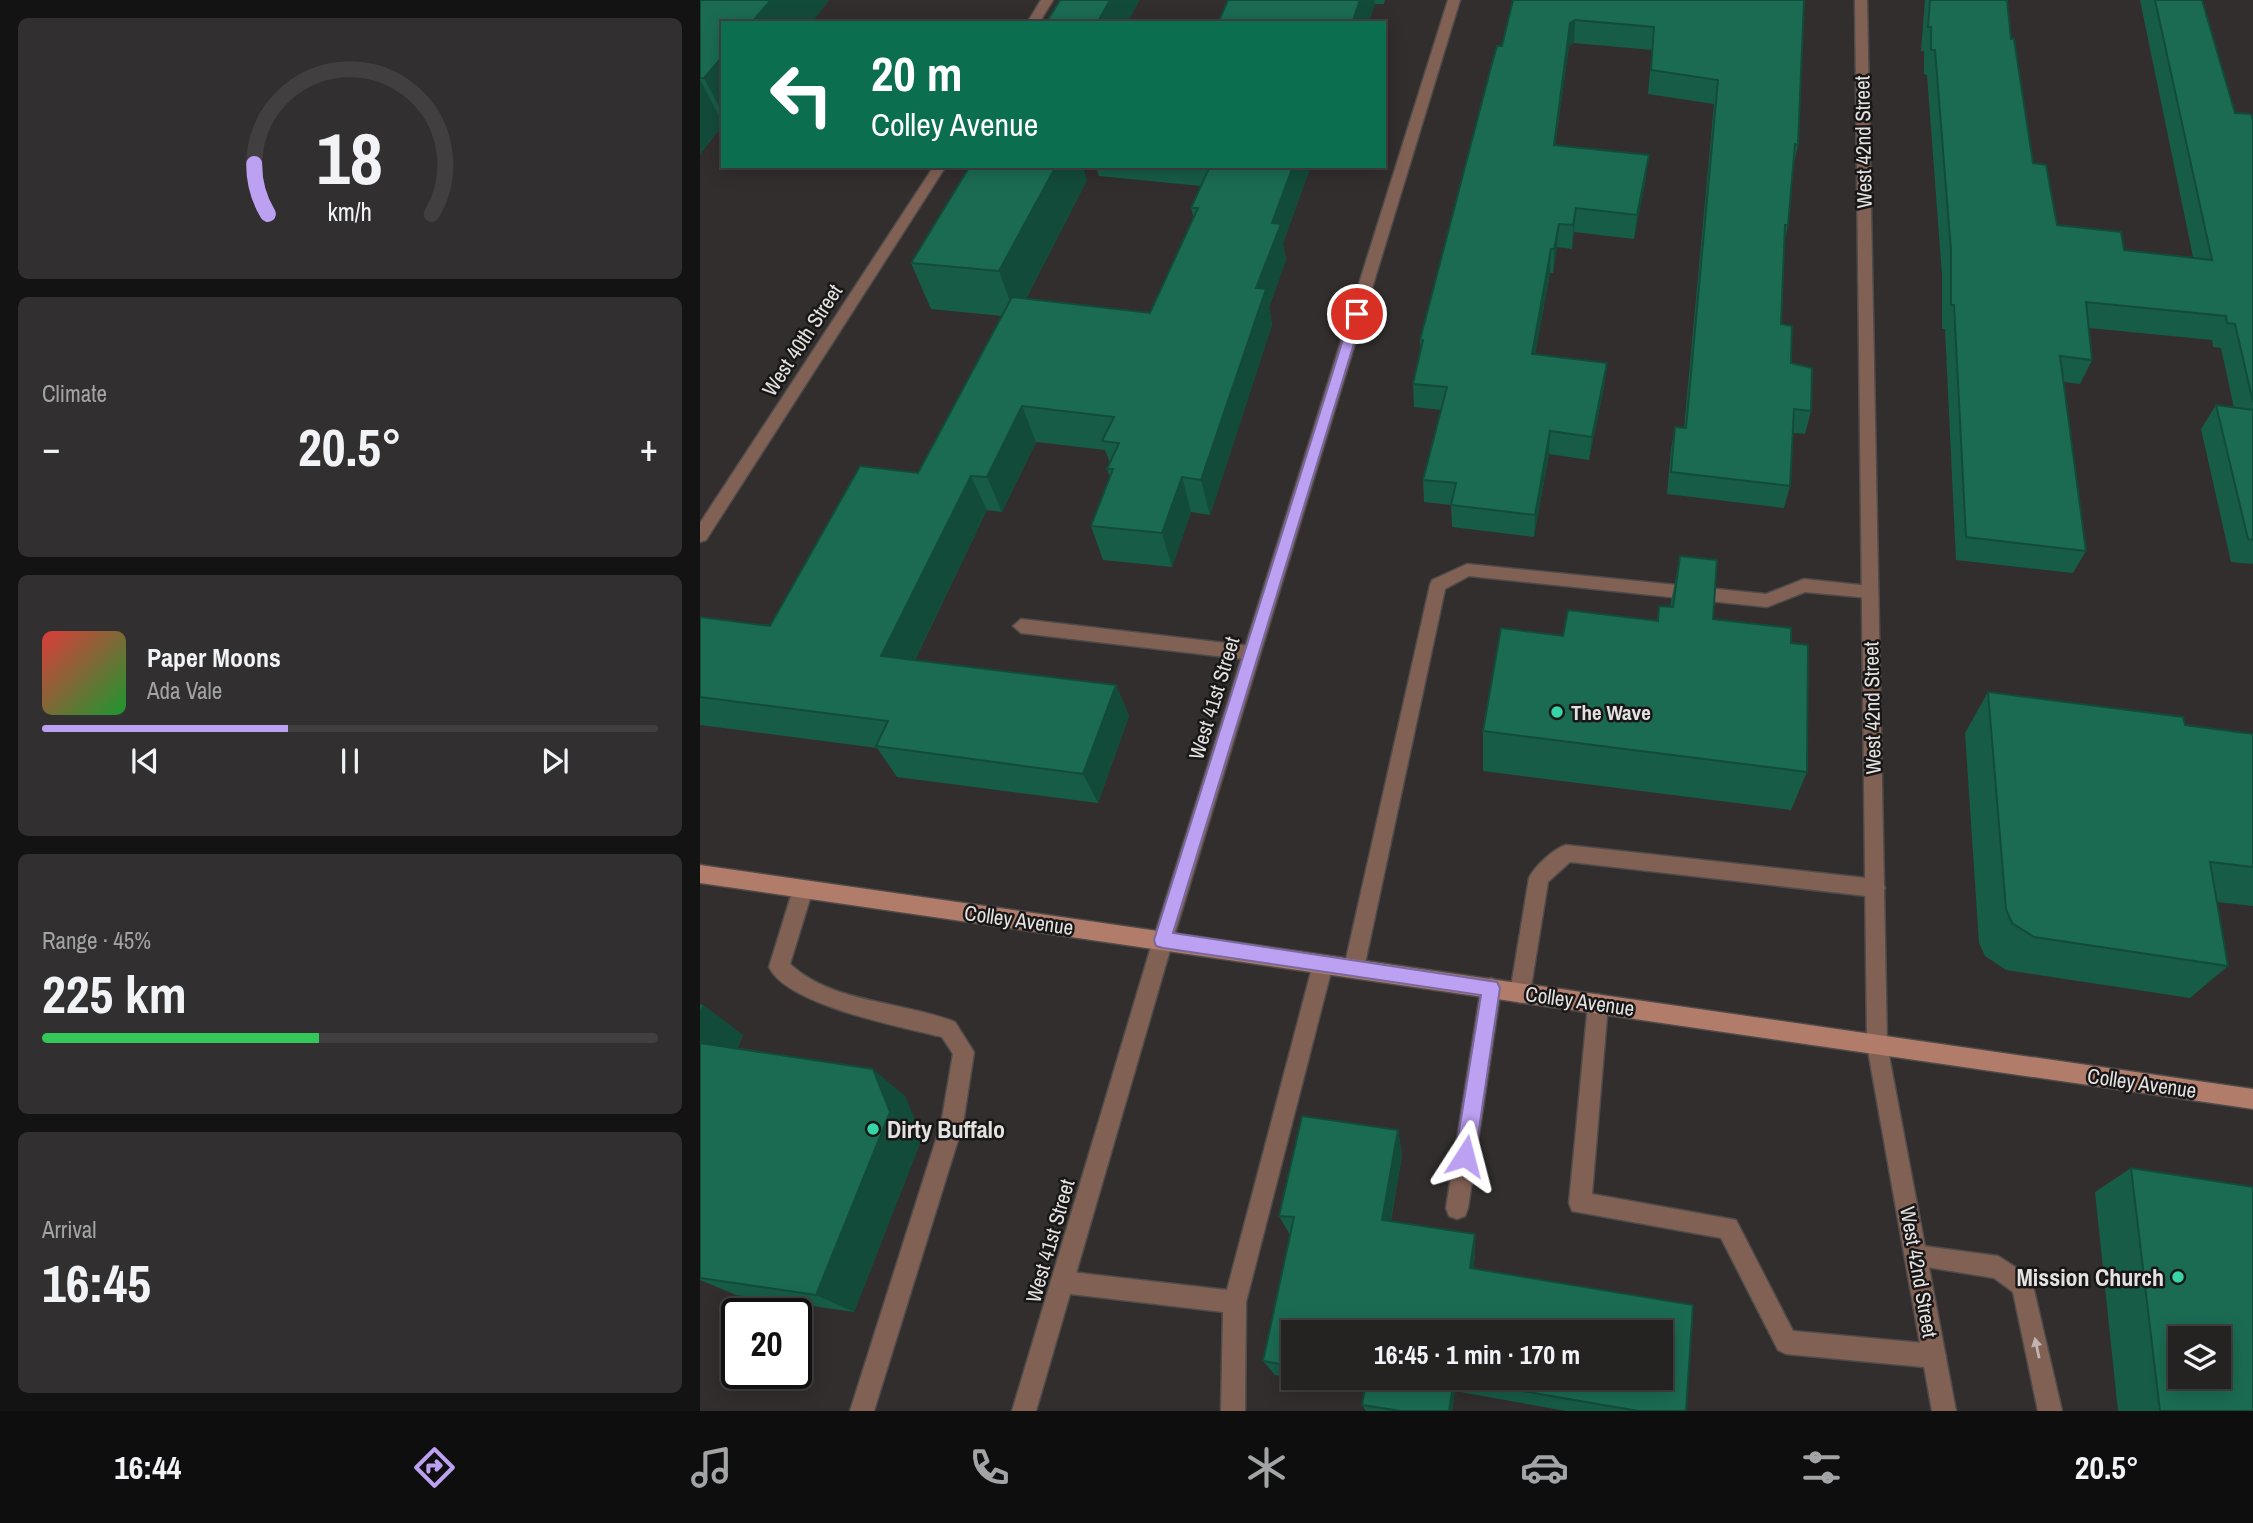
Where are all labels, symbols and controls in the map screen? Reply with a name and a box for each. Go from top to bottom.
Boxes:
text: 20 m [871,40,963,106]
icon: left [756,49,847,140]
street label: West 42nd Street [1847,75,1879,209]
text: Colley Avenue [871,103,1038,146]
text: 18 [317,110,383,208]
text: km/h [328,195,372,229]
street label: West 40th Street [755,278,849,402]
pin [1327,284,1387,344]
icon: arrive [1338,295,1376,333]
text: Climate [42,378,107,409]
text: 20.5° [298,412,402,482]
text: − [42,422,60,473]
text: + [640,422,658,473]
street label: West 41st Street [1182,633,1246,763]
text: Paper Moons [147,640,281,675]
street label: West 42nd Street [1856,641,1888,775]
text: Ada Vale [147,675,222,706]
place label: The Wave [1571,698,1651,727]
marker: The Wave [1549,704,1565,720]
icon: previous [126,742,164,780]
icon: pause [331,742,369,780]
icon: next [536,742,574,780]
street label: Colley Avenue [963,898,1075,942]
text: Range · 45% [42,925,151,956]
text: 225 km [42,959,187,1029]
street label: Colley Avenue [1524,979,1636,1023]
street label: Colley Avenue [2086,1061,2198,1105]
place label: Dirty Buffalo [887,1113,1005,1145]
position arrow [1428,1119,1502,1193]
marker: Dirty Buffalo [865,1121,881,1137]
street label: West 41st Street [1019,1176,1081,1306]
street label: West 42nd Street [1893,1204,1945,1340]
text: Arrival [42,1214,97,1245]
text: 16:45 [42,1248,151,1318]
place label: Mission Church [2016,1261,2164,1293]
marker: Mission Church [2170,1269,2186,1285]
speed limit sign: 20 [721,1298,812,1389]
map controls [2168,1326,2231,1389]
button: layers [2168,1326,2231,1389]
text: 16:45 · 1 min · 170 m [1374,1337,1580,1372]
one-way arrow [2031,1337,2042,1359]
icon: directions [410,1443,459,1492]
icon: music [687,1443,736,1492]
icon: phone [965,1443,1014,1492]
icon: climate [1242,1443,1291,1492]
icon: car [1520,1443,1569,1492]
icon: filters [1797,1443,1846,1492]
text: 16:44 [114,1446,181,1489]
text: 20.5° [2075,1446,2139,1489]

